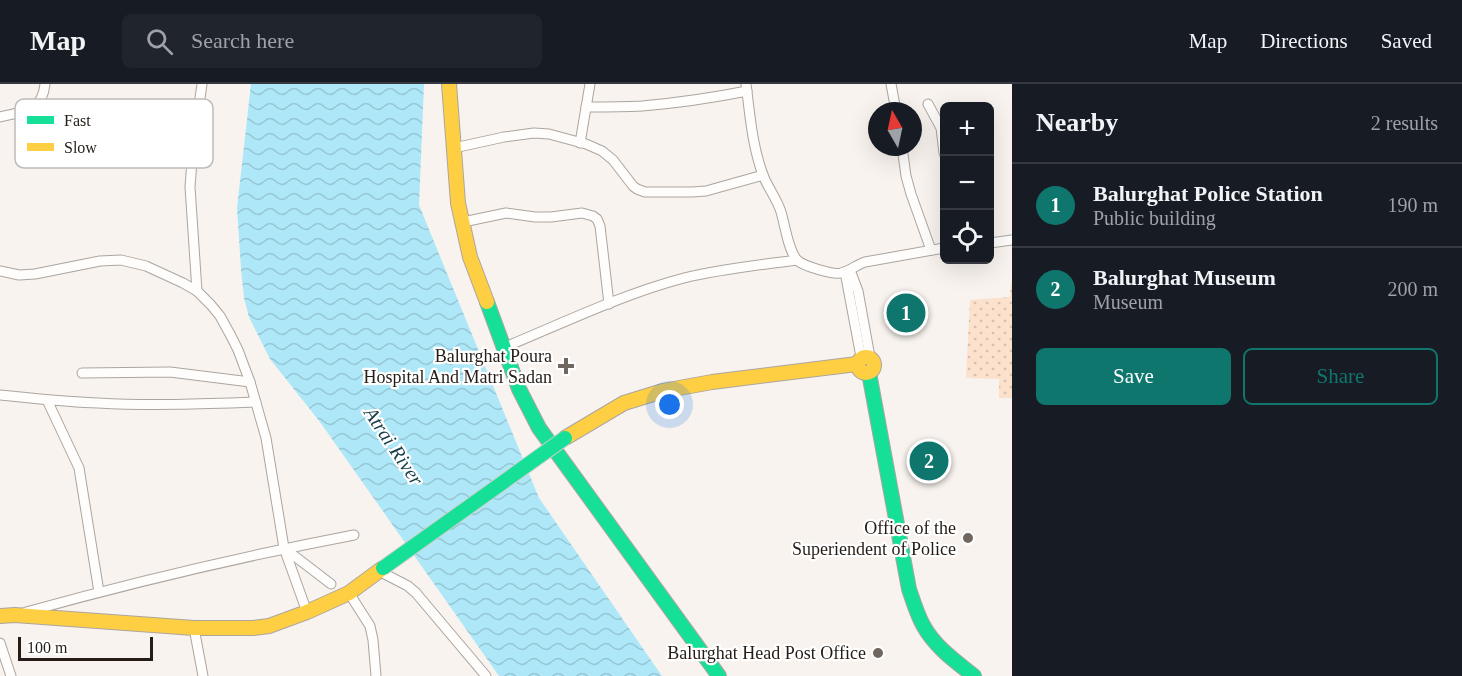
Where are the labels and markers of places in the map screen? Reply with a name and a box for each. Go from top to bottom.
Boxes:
pin: 1 [886,290,926,336]
place label: Balurghat Poura Hospital And Matri Sadan [364,346,552,387]
marker: Balurghat Poura Hospital And Matri Sadan [557,357,575,375]
pin: 2 [910,438,948,484]
place label: Office of the Superiendent of Police [792,518,956,559]
marker: Office of the Superiendent of Police [961,531,975,545]
place label: Balurghat Head Post Office [667,643,866,663]
marker: Balurghat Head Post Office [871,646,885,660]

